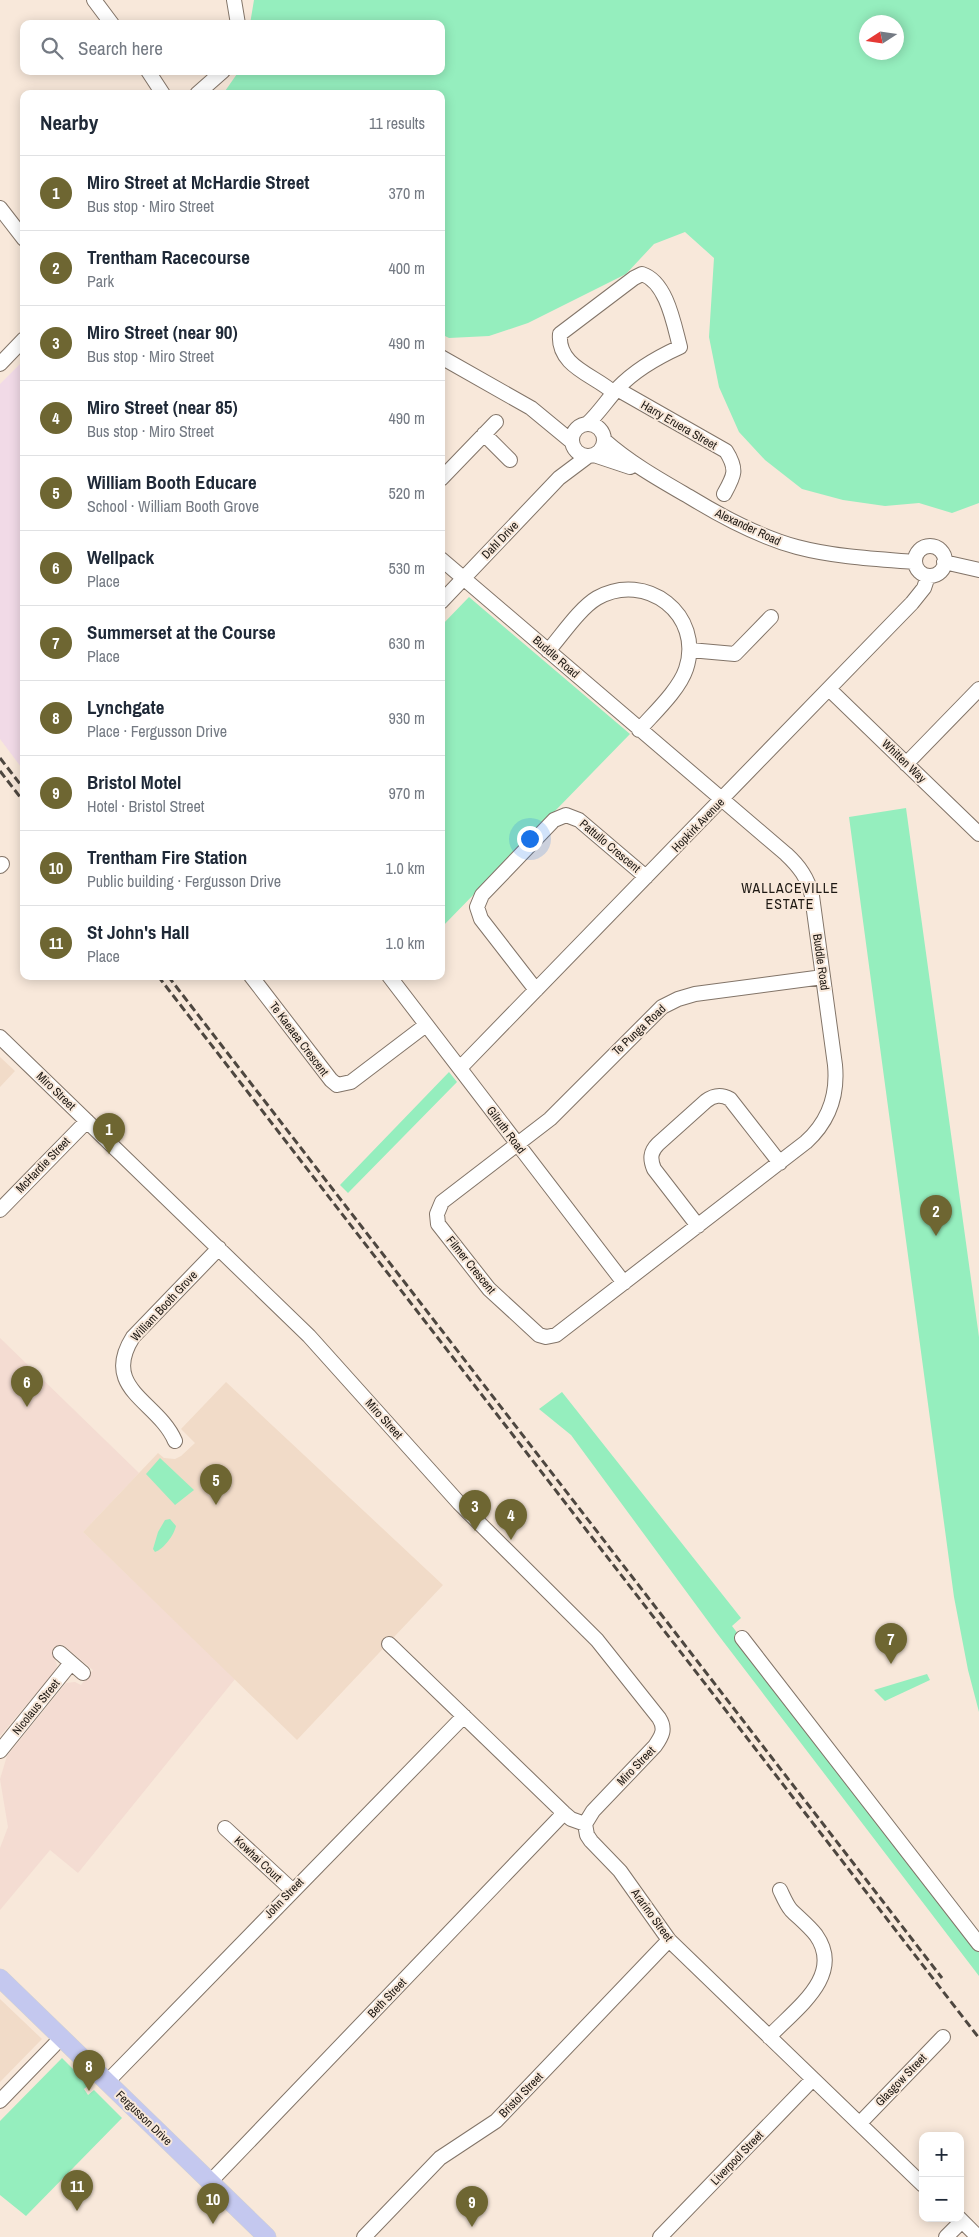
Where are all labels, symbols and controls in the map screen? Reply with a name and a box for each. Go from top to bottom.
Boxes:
north arrow [859,15,904,60]
search box [20,20,445,75]
icon: search [38,34,66,62]
text: Search here [78,35,163,61]
text: Nearby [40,108,98,137]
text: 11 results [369,112,425,134]
text: Miro Street at McHardie Street [87,169,310,195]
text: 1 [52,182,60,204]
text: 370 m [389,182,425,204]
text: Bus stop · Miro Street [87,195,214,217]
text: Trentham Racecourse [87,244,250,270]
text: 2 [52,257,60,279]
text: 400 m [389,257,425,279]
text: Park [87,270,114,292]
text: Miro Street (near 90) [87,319,238,345]
text: 3 [52,332,60,354]
text: 490 m [389,332,425,354]
text: Bus stop · Miro Street [87,345,214,367]
text: Miro Street (near 85) [87,394,238,420]
street label: Harry Eruera Street [638,397,720,453]
text: 4 [52,407,60,429]
text: 490 m [389,407,425,429]
text: Bus stop · Miro Street [87,420,214,442]
text: William Booth Educare [87,469,257,495]
text: 5 [52,482,60,504]
text: 520 m [389,482,425,504]
text: School · William Booth Grove [87,495,259,517]
street label: Alexander Road [712,504,783,549]
street label: Dahl Drive [478,518,522,562]
text: Wellpack [87,544,154,570]
text: 6 [52,557,60,579]
text: 530 m [389,557,425,579]
text: Place [87,570,120,592]
text: Summerset at the Course [87,619,276,645]
text: 7 [52,632,60,654]
text: 630 m [389,632,425,654]
street label: Buddle Road [529,632,583,682]
text: Place [87,645,120,667]
text: Lynchgate [87,694,164,720]
text: 8 [52,707,60,729]
text: 930 m [389,707,425,729]
text: Place · Fergusson Drive [87,720,227,742]
street label: Whitten Way [878,736,930,786]
text: Bristol Motel [87,769,181,795]
text: 9 [52,782,60,804]
text: 970 m [389,782,425,804]
text: Hotel · Bristol Street [87,795,204,817]
street label: Hopkirk Avenue [668,795,728,855]
street label: Pattullo Crescent [576,816,644,876]
your location [517,826,543,852]
text: Trentham Fire Station [87,844,247,870]
text: 10 [49,857,63,879]
text: 1.0 km [386,857,425,879]
text: Public building · Fergusson Drive [87,870,281,892]
district label: WALLACEVILLE ESTATE [741,879,839,913]
text: St John's Hall [87,919,189,945]
text: 11 [49,932,63,954]
text: 1.0 km [386,932,425,954]
street label: Buddle Road [809,933,833,991]
text: Place [87,945,120,967]
street label: Te Kaeaea Crescent [266,999,332,1080]
street label: Te Punga Road [609,1001,669,1059]
street label: Miro Street [33,1068,79,1114]
street label: Gilruth Road [483,1103,529,1157]
pin: 1 [93,1113,125,1154]
street label: McHardie Street [12,1133,74,1196]
pin: 2 [920,1195,952,1236]
street label: Filmer Crescent [443,1233,499,1297]
street label: William Booth Grove [127,1267,201,1345]
pin: 6 [11,1366,43,1407]
street label: Miro Street [362,1396,406,1443]
pin: 5 [200,1464,232,1505]
pin: 3 [459,1490,491,1531]
pin: 4 [495,1499,527,1540]
pin: 7 [875,1623,907,1664]
street label: Nicolaus Street [9,1676,64,1738]
street label: Miro Street [613,1743,659,1789]
street label: Kowhai Court [231,1833,285,1885]
street label: John Street [261,1874,307,1922]
street label: Ararino Street [627,1885,677,1945]
street label: Beth Street [364,1975,410,2021]
pin: 8 [73,2050,105,2091]
street label: Glasgow Street [872,2050,930,2110]
street label: Bristol Street [495,2069,547,2121]
street label: Fergusson Drive [112,2087,176,2149]
street label: Liverpool Street [707,2127,767,2189]
map controls [919,2132,964,2222]
button: + [919,2132,964,2177]
pin: 11 [61,2170,93,2211]
button: − [919,2177,964,2222]
pin: 10 [197,2183,229,2224]
pin: 9 [456,2186,488,2227]

